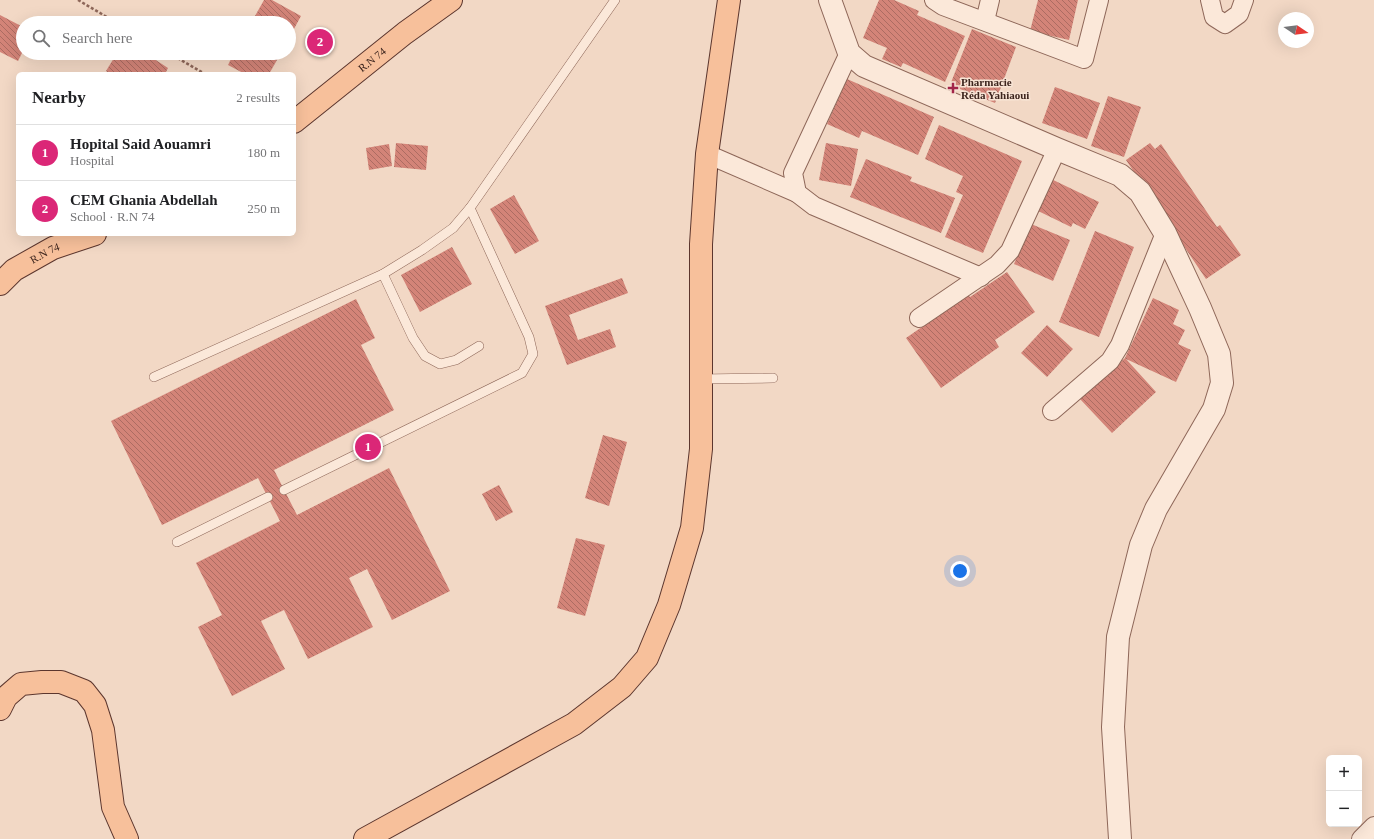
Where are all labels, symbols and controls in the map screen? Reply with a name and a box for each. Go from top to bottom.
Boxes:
north arrow [1278,12,1314,48]
search box [16,16,296,60]
icon: search [30,27,52,49]
pin: 2 [307,27,333,57]
text: Search here [62,30,132,46]
street label: R.N 74 [356,45,389,74]
place label: Pharmacie Réda Yahiaoui [961,76,1029,101]
marker: Pharmacie Réda Yahiaoui [948,83,958,93]
text: Nearby [32,88,86,107]
text: 2 results [236,90,280,105]
text: Hopital Said Aouamri [70,136,211,152]
text: 1 [42,145,48,160]
text: 180 m [247,145,280,160]
text: Hospital [70,153,114,168]
text: CEM Ghania Abdellah [70,192,218,208]
text: 2 [42,201,48,216]
text: 250 m [247,201,280,216]
text: School · R.N 74 [70,209,155,224]
street label: R.N 74 [28,240,61,266]
pin: 1 [355,432,381,462]
your location [950,561,970,581]
map controls [1326,755,1362,827]
button: + [1326,755,1362,791]
button: − [1326,791,1362,827]

